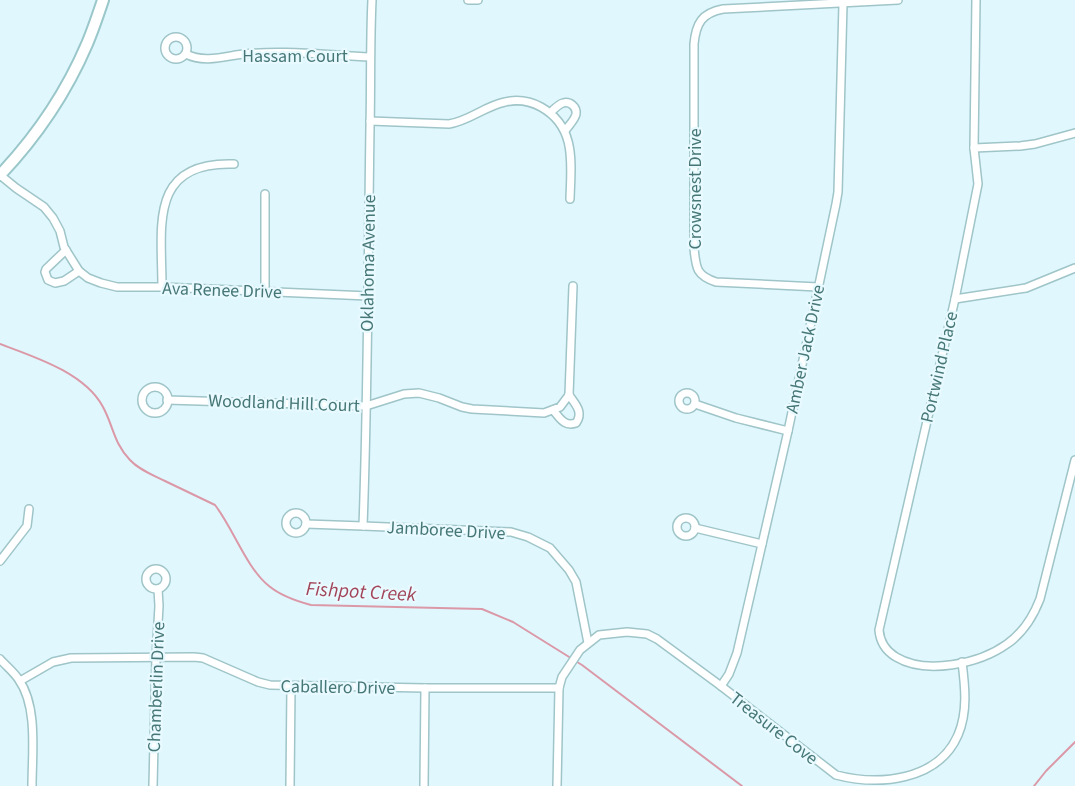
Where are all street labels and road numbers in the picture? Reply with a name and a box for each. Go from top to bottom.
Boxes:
street label: Hassam Court [242,44,348,69]
street label: Crowsnest Drive [683,128,708,250]
street label: Oklahoma Avenue [355,194,382,332]
street label: Ava Renee Drive [162,276,282,305]
street label: Amber Jack Drive [780,282,831,416]
street label: Portwind Place [915,309,964,425]
street label: Woodland Hill Court [208,388,360,419]
street label: Jamboree Drive [386,515,506,546]
street label: Chamberlin Drive [142,621,171,753]
street label: Caballero Drive [280,674,396,701]
street label: Treasure Cove [724,686,823,771]

